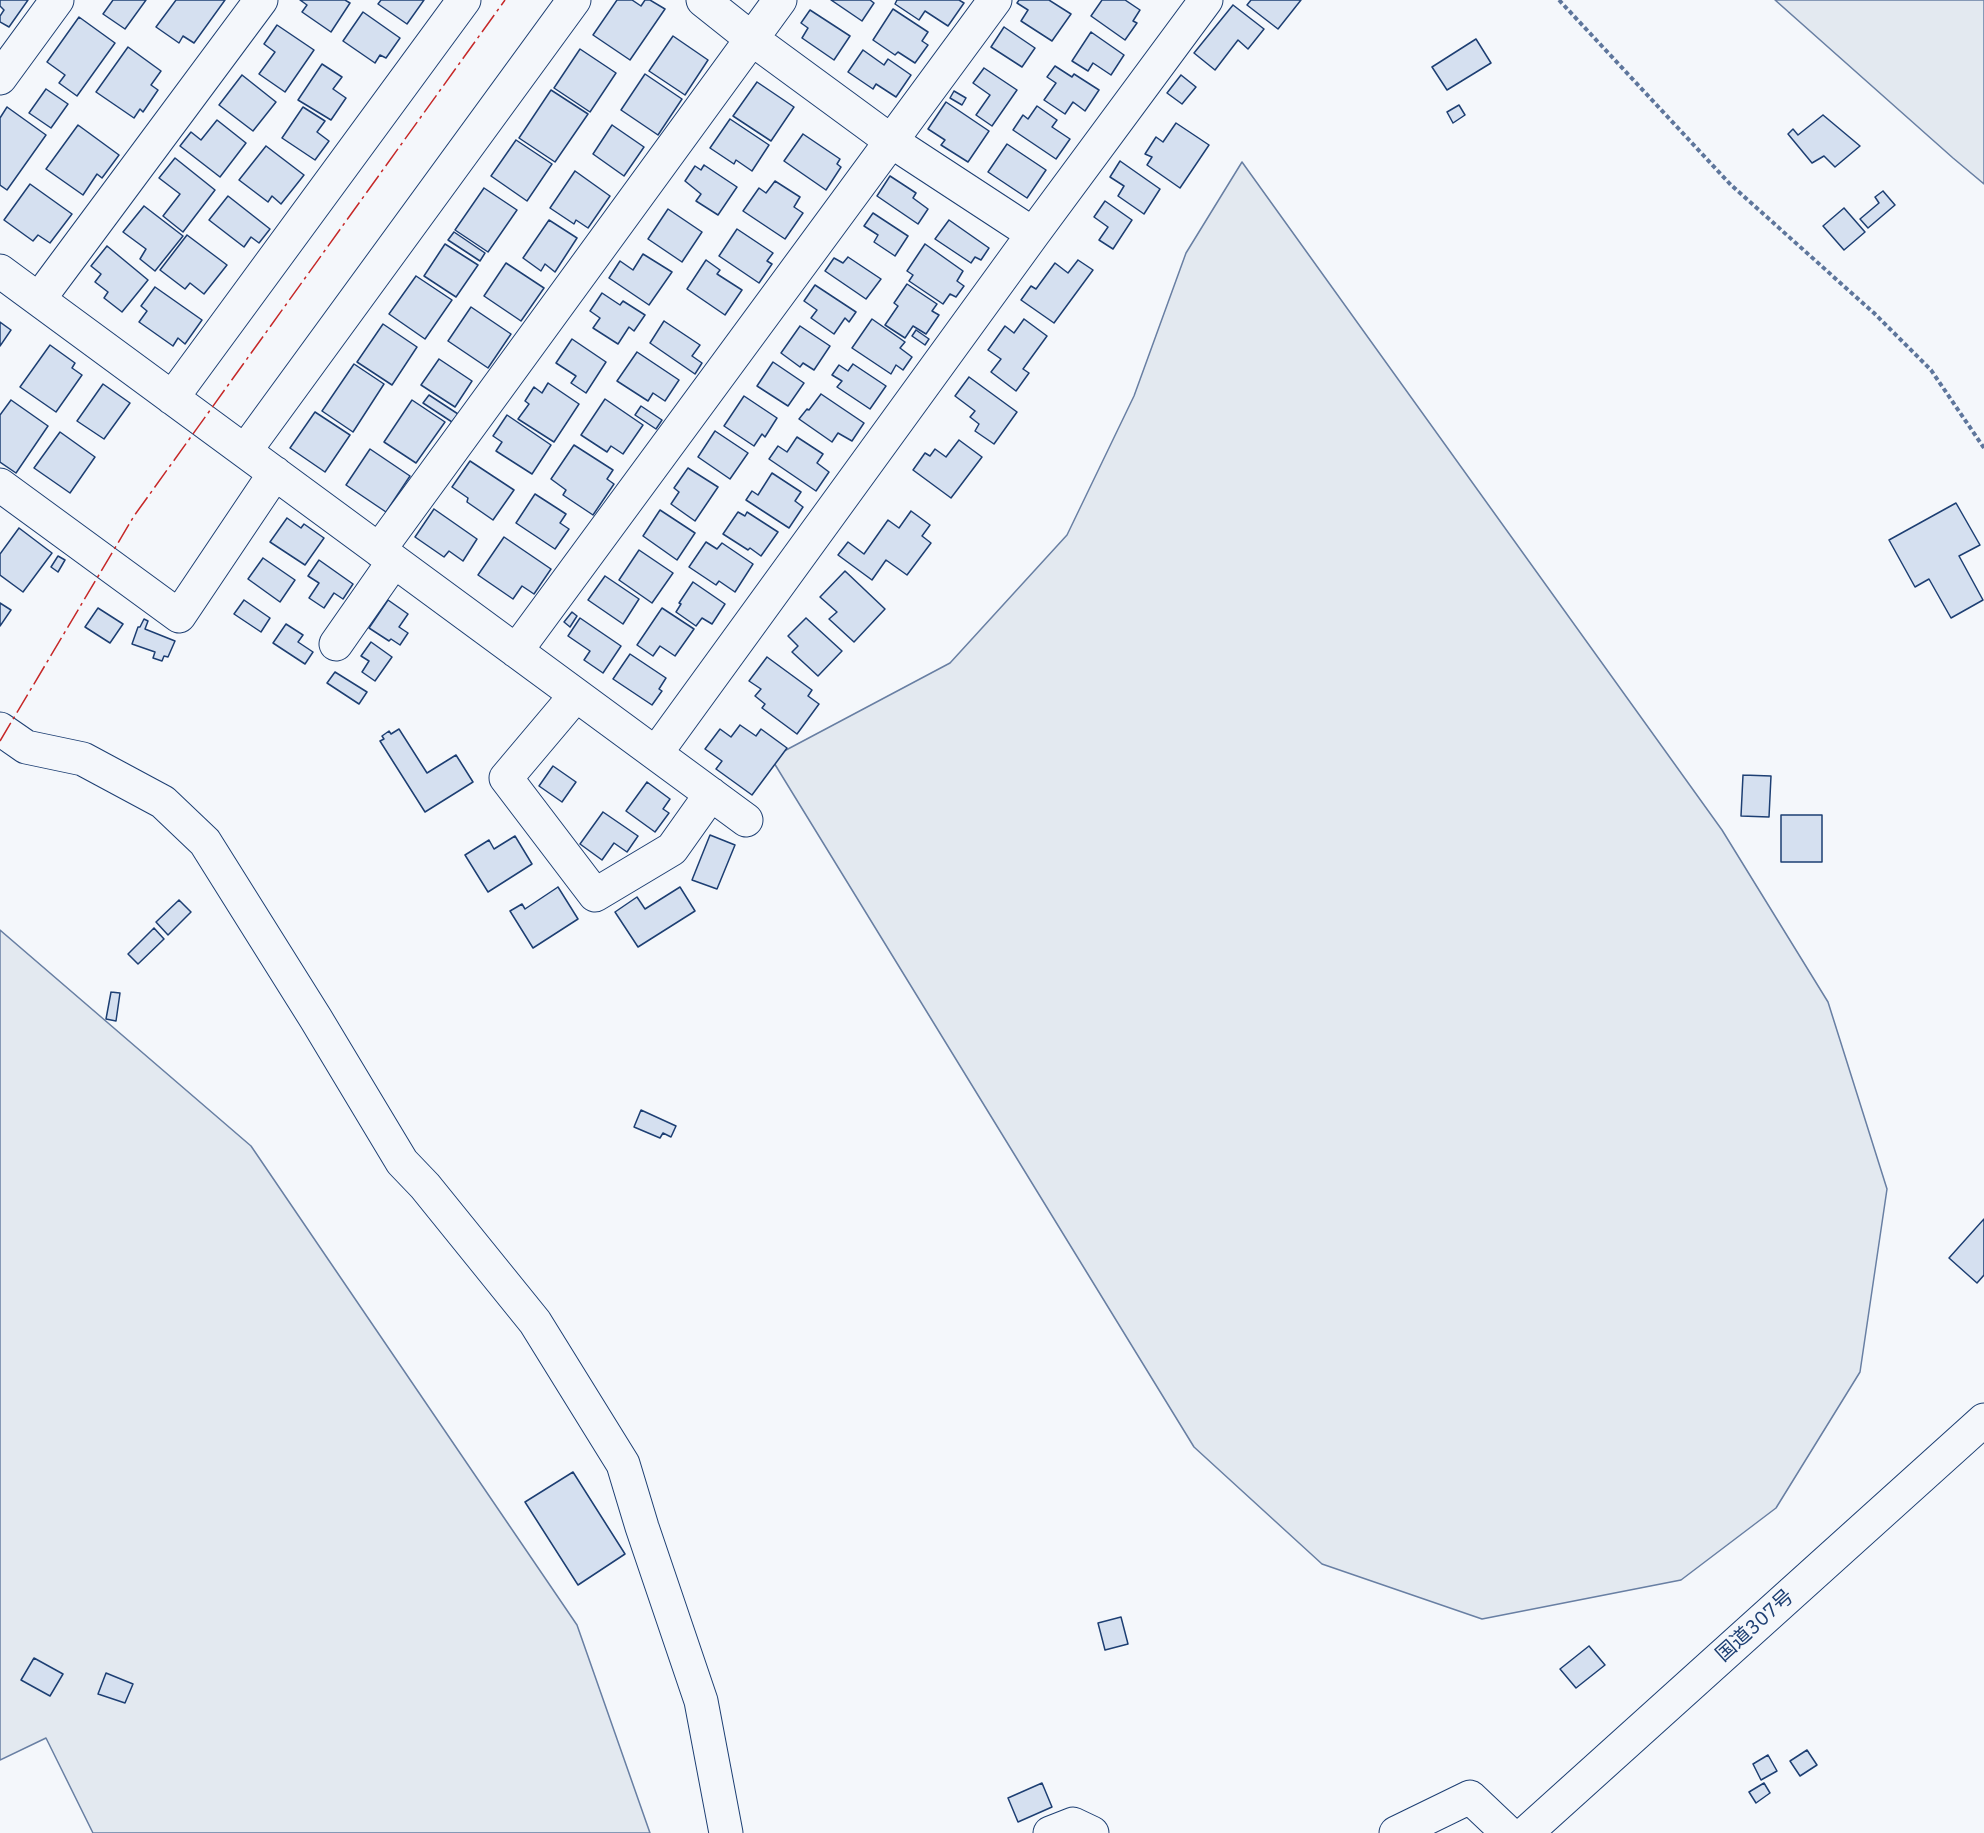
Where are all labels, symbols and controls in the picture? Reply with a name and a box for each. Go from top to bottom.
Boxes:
street label: 国道307号 [1711,1585,1799,1667]

